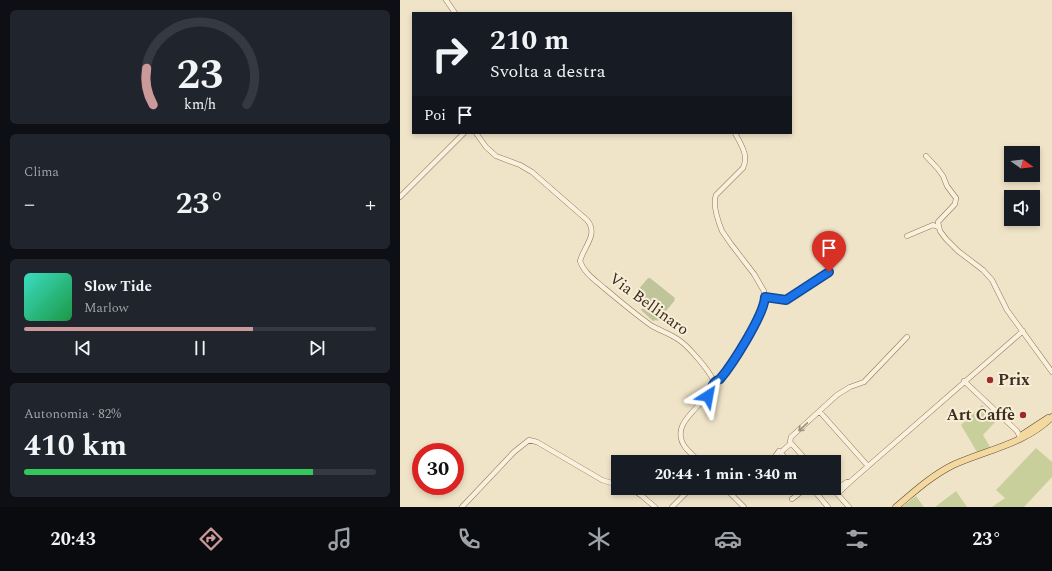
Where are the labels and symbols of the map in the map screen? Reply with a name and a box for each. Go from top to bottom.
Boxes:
north arrow [1004,146,1040,182]
pin [812,231,846,272]
street label: Via Bellinaro [604,267,694,341]
place label: Prix [998,368,1030,392]
position arrow [687,375,729,417]
marker: Prix [985,375,995,385]
place label: Art Caffè [946,403,1015,427]
marker: Art Caffè [1018,410,1028,420]
one-way arrow [797,422,808,431]
speed limit sign: 30 [412,443,464,495]

